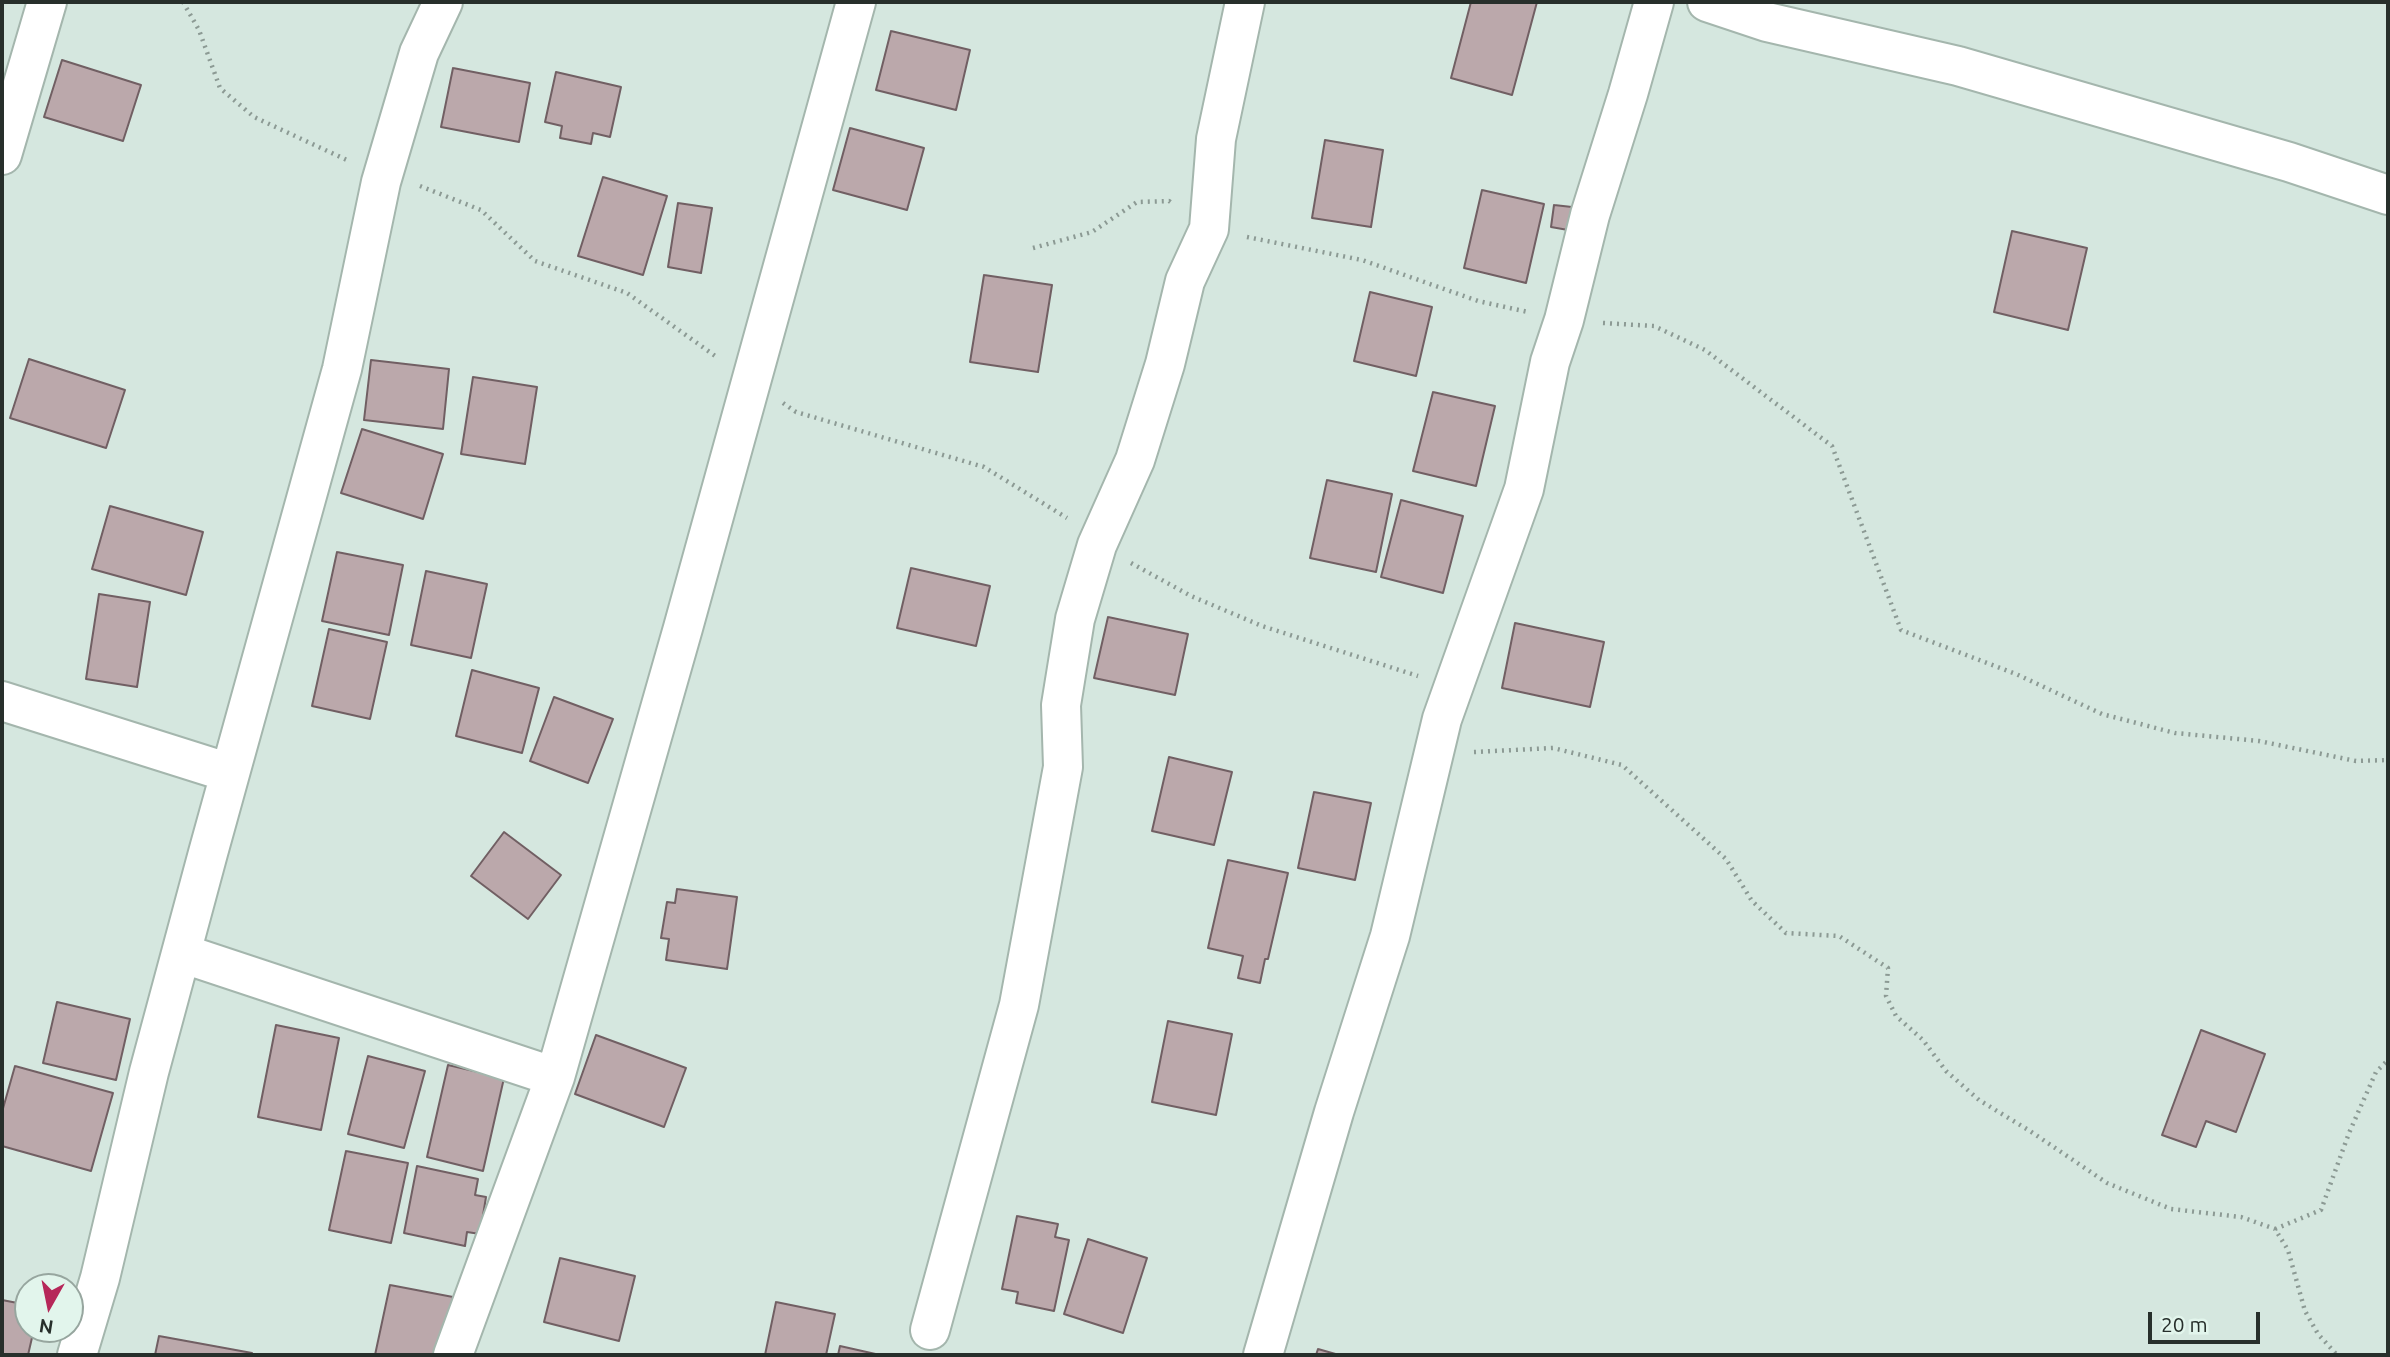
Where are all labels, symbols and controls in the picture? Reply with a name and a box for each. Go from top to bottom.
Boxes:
north arrow [14,1273,84,1343]
scale bar [2152,1298,2264,1342]
text: 20 m [2161,1312,2208,1336]
text: N [37,1315,55,1339]

